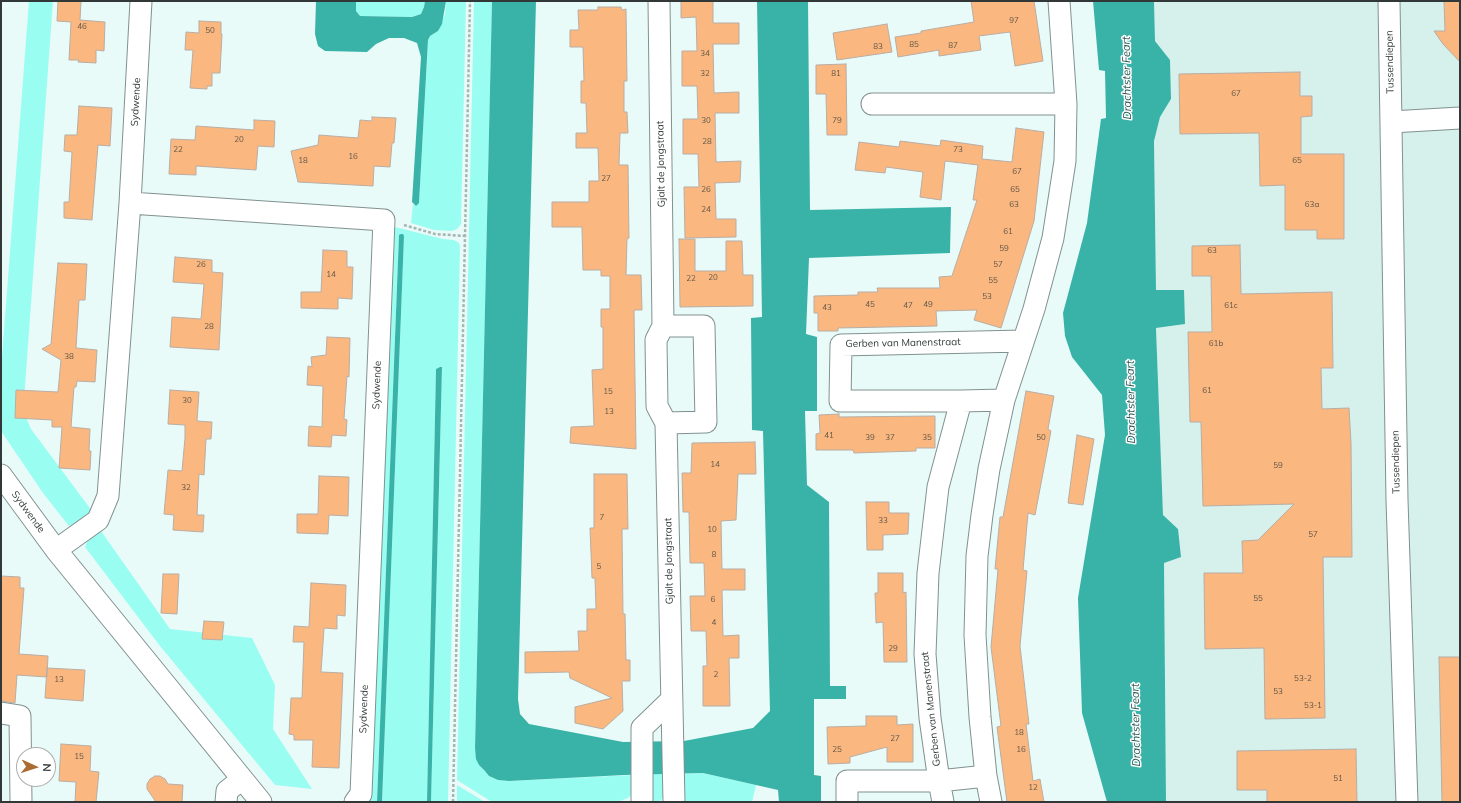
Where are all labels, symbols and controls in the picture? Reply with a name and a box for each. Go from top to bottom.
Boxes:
house number: 97 [1009,16,1019,26]
house number: 46 [77,22,87,32]
house number: 50 [205,26,215,36]
street label: Tussendiepen [1383,30,1397,94]
water label: Drachtster Feart [1120,36,1134,120]
house number: 85 [909,40,919,50]
house number: 87 [948,41,958,51]
house number: 83 [873,42,883,52]
house number: 34 [700,49,710,59]
house number: 32 [700,69,710,79]
house number: 81 [831,69,841,79]
street label: Sydwende [129,77,143,127]
house number: 67 [1231,89,1241,99]
house number: 30 [701,116,711,126]
house number: 79 [832,116,842,126]
street label: Gjalt de Jongstraat [654,121,668,207]
house number: 20 [234,135,244,145]
house number: 28 [702,137,712,147]
house number: 22 [173,145,183,155]
house number: 73 [953,145,963,155]
house number: 16 [348,152,358,162]
house number: 18 [298,156,308,166]
house number: 65 [1292,156,1302,166]
house number: 67 [1012,167,1022,177]
house number: 27 [601,174,611,184]
house number: 26 [701,185,711,195]
house number: 65 [1010,185,1020,195]
house number: 63 [1009,200,1019,210]
house number: 63a [1305,200,1319,210]
house number: 24 [701,205,711,215]
house number: 61 [1003,227,1013,237]
house number: 59 [999,244,1009,254]
house number: 63 [1207,246,1217,256]
house number: 26 [196,260,206,270]
house number: 57 [993,260,1003,270]
house number: 14 [326,270,336,280]
house number: 20 [708,273,718,283]
house number: 22 [686,274,696,284]
house number: 55 [988,276,998,286]
house number: 53 [982,292,992,302]
house number: 45 [865,300,875,310]
house number: 49 [923,300,933,310]
house number: 47 [903,301,913,311]
house number: 61c [1224,301,1238,311]
house number: 43 [822,303,832,313]
house number: 28 [204,322,214,332]
street label: Gerben van Manenstraat [845,336,961,350]
house number: 61b [1209,339,1223,349]
house number: 38 [64,352,74,362]
street label: Sydwende [370,360,384,410]
water label: Drachtster Feart [1124,360,1138,444]
house number: 61 [1202,386,1212,396]
house number: 15 [603,387,613,397]
house number: 30 [182,396,192,406]
house number: 13 [604,407,614,417]
street label: Tussendiepen [1389,430,1403,494]
house number: 41 [824,431,834,441]
house number: 39 [865,433,875,443]
house number: 37 [885,433,895,443]
house number: 35 [922,433,932,443]
house number: 50 [1036,433,1046,443]
house number: 14 [710,460,720,470]
house number: 59 [1273,461,1283,471]
house number: 32 [181,483,191,493]
street label: Sydwende [9,489,47,535]
house number: 7 [600,513,604,523]
house number: 33 [878,516,888,526]
street label: Gjalt de Jongstraat [662,518,676,604]
house number: 10 [707,525,717,535]
house number: 57 [1308,530,1318,540]
house number: 8 [712,550,716,560]
house number: 5 [597,562,601,572]
house number: 55 [1253,594,1263,604]
house number: 6 [711,595,715,605]
house number: 4 [712,618,716,628]
house number: 29 [888,644,898,654]
street label: Gerben van Manenstraat [919,651,943,767]
house number: 2 [714,670,718,680]
house number: 53-2 [1294,674,1312,684]
house number: 13 [54,675,64,685]
water label: Drachtster Feart [1129,683,1143,767]
street label: Sydwende [357,684,371,734]
house number: 53 [1273,687,1283,697]
house number: 53-1 [1304,701,1322,711]
house number: 18 [1014,728,1024,738]
house number: 27 [890,734,900,744]
house number: 25 [832,745,842,755]
house number: 16 [1016,745,1026,755]
north arrow [16,747,56,787]
house number: 15 [74,752,84,762]
text: N [40,763,54,772]
house number: 51 [1333,774,1343,784]
house number: 12 [1028,783,1038,793]

